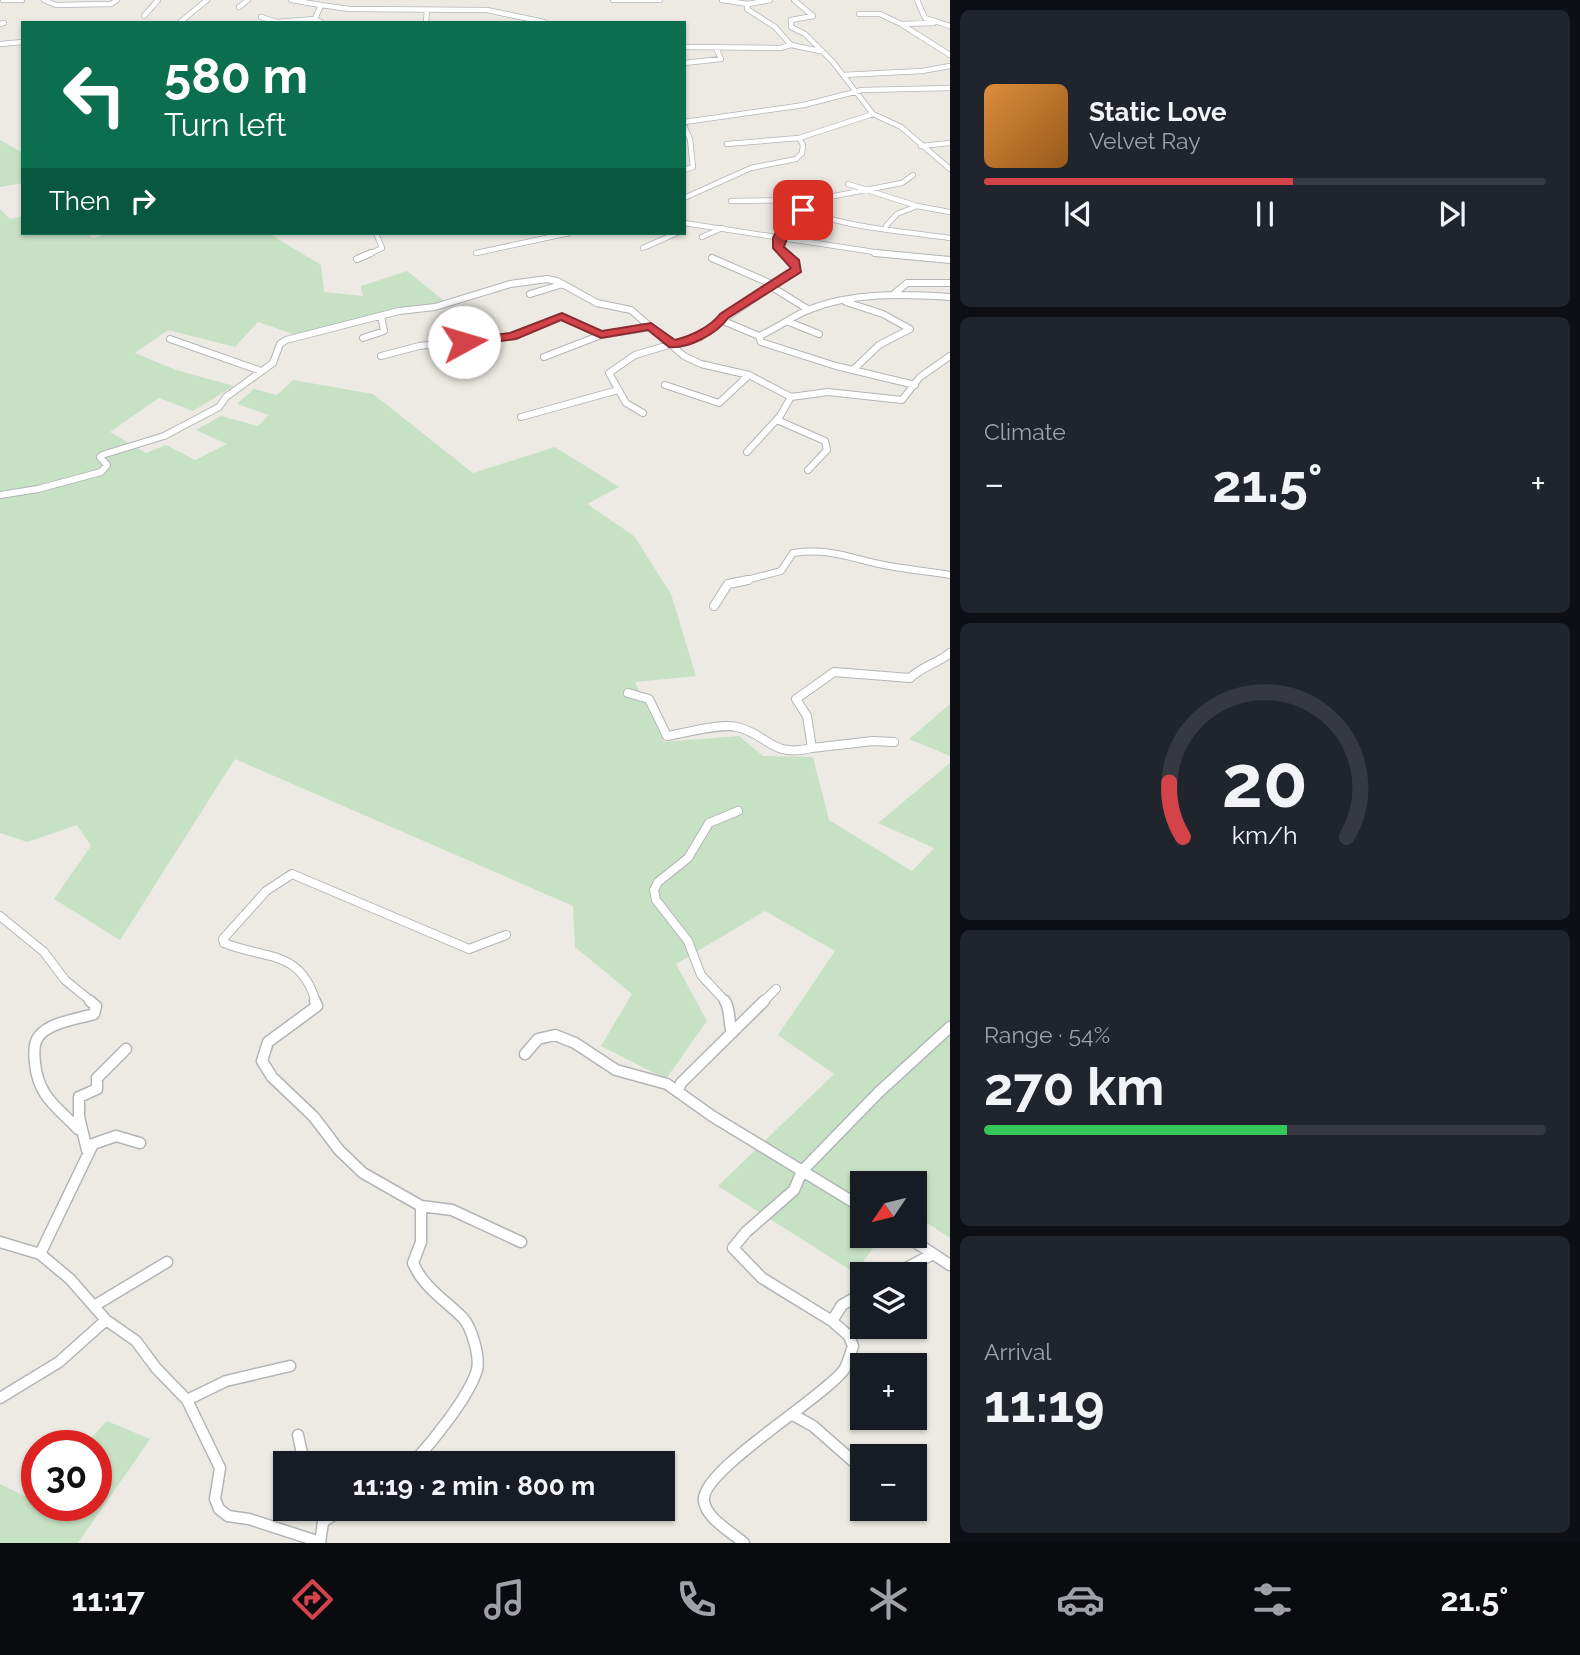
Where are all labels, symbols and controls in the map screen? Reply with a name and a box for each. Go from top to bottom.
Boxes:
text: 580 m [164,47,308,104]
icon: left [49,49,140,140]
text: Static Love [1089,97,1227,127]
text: Turn left [164,106,286,143]
text: Velvet Ray [1089,127,1201,154]
pin [773,180,833,240]
icon: right [124,182,162,220]
text: Then [49,186,110,216]
icon: arrive [784,191,822,229]
icon: previous [1059,195,1097,233]
icon: pause [1246,195,1284,233]
icon: next [1433,195,1471,233]
position arrow [427,305,501,379]
text: Climate [984,418,1066,445]
text: 21.5° [1212,453,1323,514]
text: − [984,461,1004,506]
text: + [1530,461,1546,506]
text: 20 [1222,740,1308,825]
text: km/h [1232,820,1298,850]
text: Range · 54% [984,1021,1110,1048]
text: 270 km [984,1056,1164,1117]
north arrow [850,1171,928,1248]
map controls [850,1171,927,1521]
button: layers [850,1262,927,1339]
text: Arrival [984,1338,1051,1365]
button: + [850,1353,927,1430]
text: 11:19 [984,1373,1105,1434]
speed limit sign: 30 [21,1430,112,1521]
button: − [850,1444,927,1521]
text: 11:19 · 2 min · 800 m [353,1471,595,1501]
icon: directions [288,1575,337,1624]
icon: music [480,1575,529,1624]
icon: phone [672,1575,721,1624]
icon: climate [864,1575,913,1624]
icon: car [1056,1575,1105,1624]
icon: filters [1248,1575,1297,1624]
text: 11:17 [72,1581,145,1618]
text: 21.5° [1440,1581,1508,1618]

